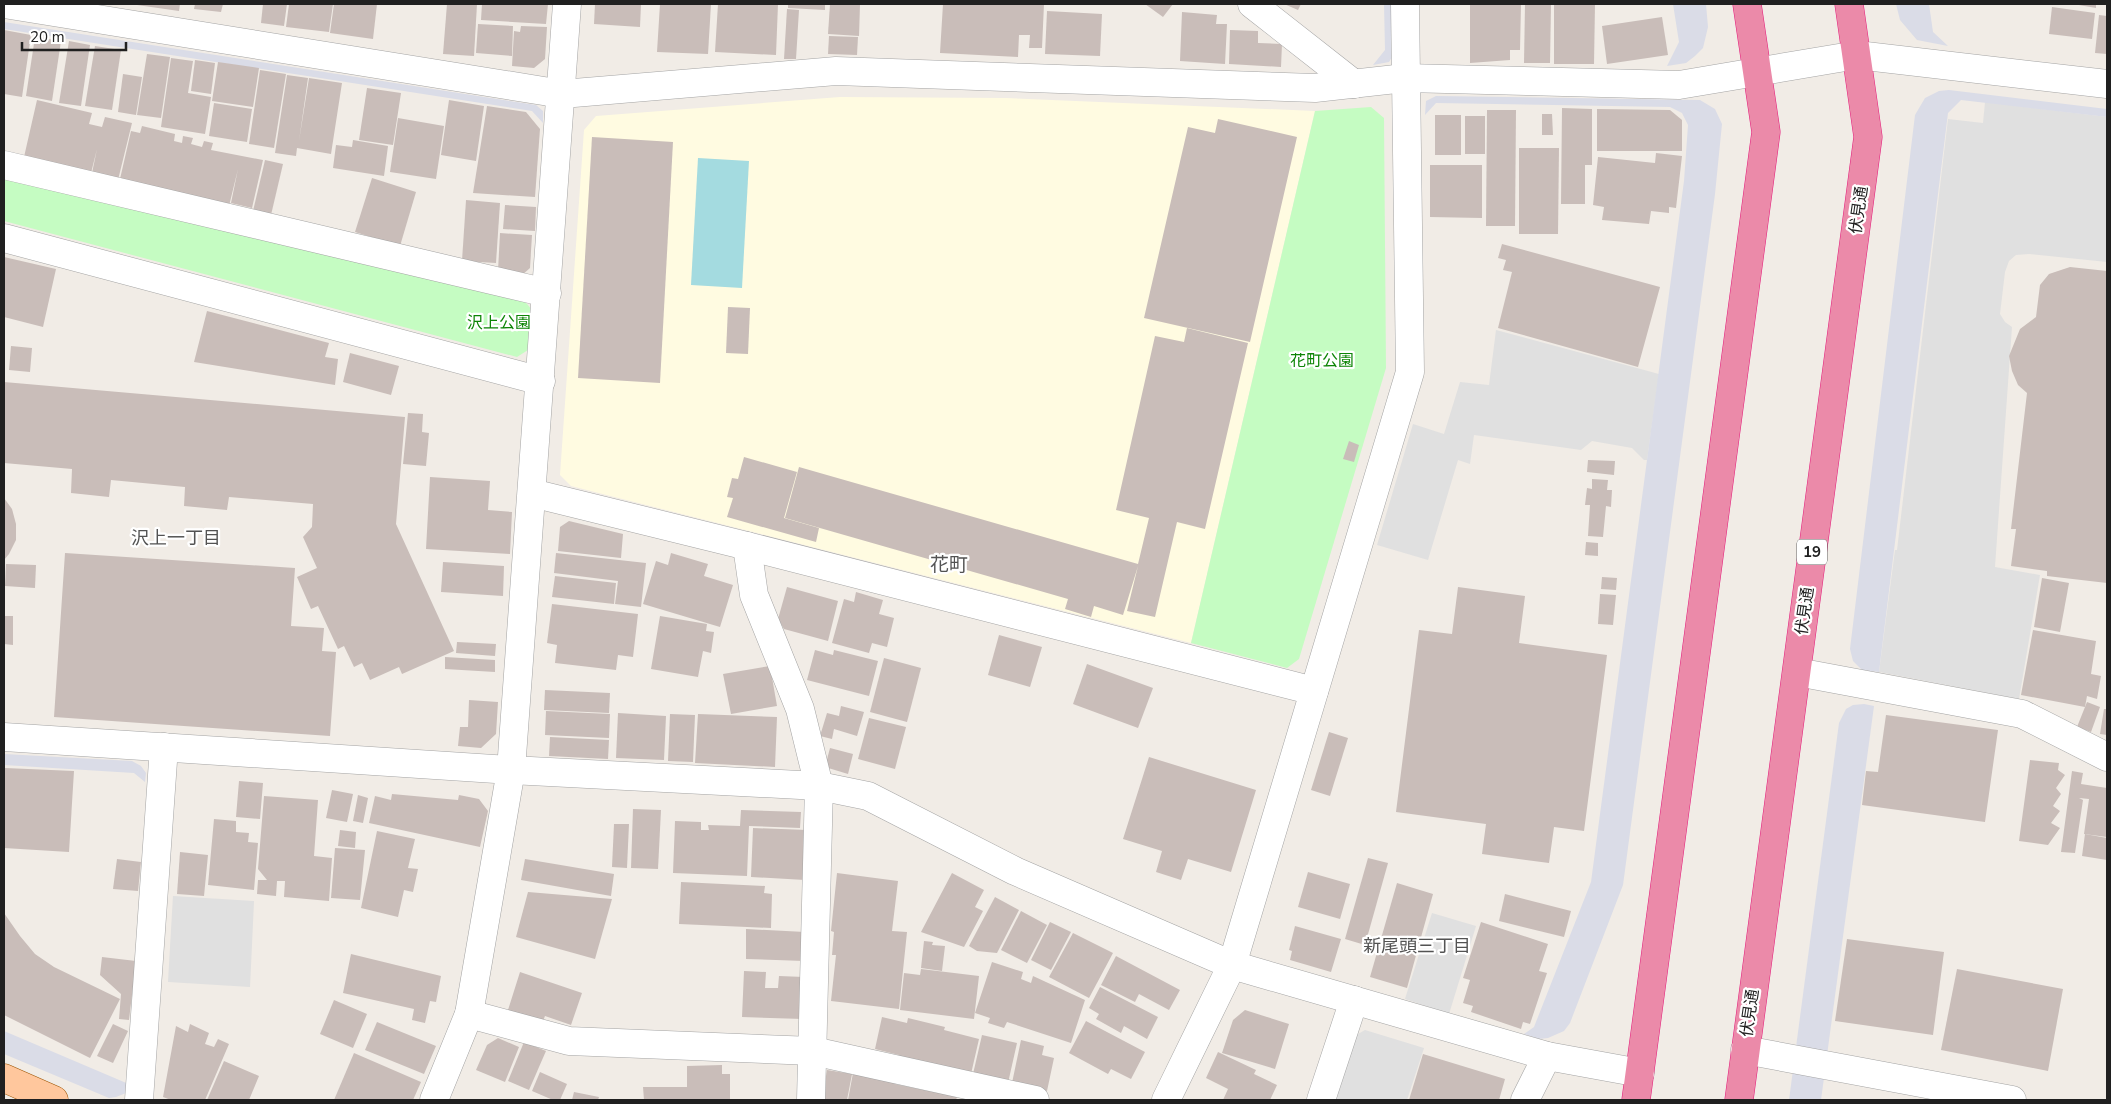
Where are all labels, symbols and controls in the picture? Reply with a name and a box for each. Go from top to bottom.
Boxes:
scale bar [22,20,126,52]
text: 20 m [30,27,65,47]
street label: 伏見通 [1845,185,1873,235]
park label: 沢上公園 [467,312,531,334]
park label: 花町公園 [1290,350,1354,372]
district label: 沢上一丁目 [131,526,221,550]
road number: 19 [1797,540,1827,564]
district label: 花町 [930,552,968,578]
street label: 伏見通 [1791,586,1819,636]
district label: 新尾頭三丁目 [1363,934,1471,958]
street label: 伏見通 [1736,988,1764,1038]

